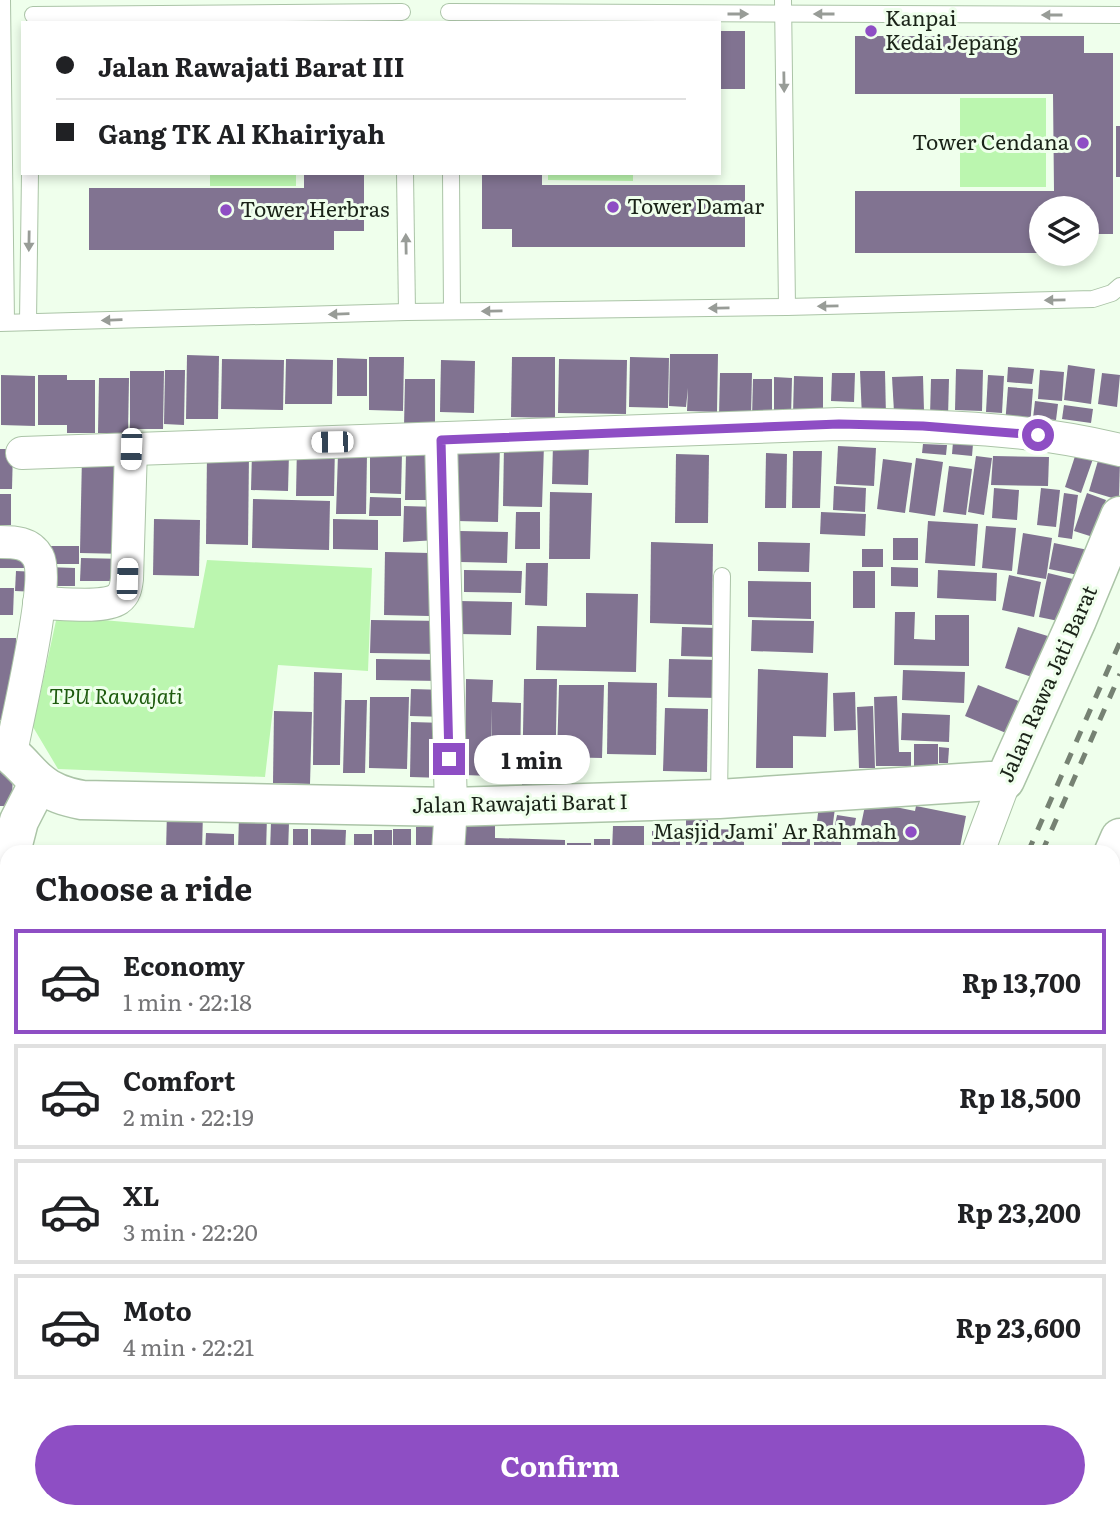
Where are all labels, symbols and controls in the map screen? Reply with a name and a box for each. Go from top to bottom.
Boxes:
place label: Kanpai Kedai Jepang [885,1,1018,56]
one-way arrow [727,8,749,20]
one-way arrow [813,8,835,20]
one-way arrow [1041,9,1063,21]
marker: Kanpai Kedai Jepang [863,23,879,39]
text: Jalan Rawajati Barat III [98,46,405,85]
one-way arrow [778,72,790,94]
text: Gang TK Al Khairiyah [98,113,385,152]
place label: Tower Cendana [912,125,1070,156]
marker: Tower Cendana [1075,135,1091,151]
place label: Tower Damar [627,189,764,220]
place label: Tower Herbras [240,192,389,223]
map controls [1029,196,1099,266]
button: layers [1029,196,1099,266]
marker: Tower Damar [605,199,621,215]
marker: Tower Herbras [218,202,234,218]
one-way arrow [23,231,35,253]
one-way arrow [400,232,412,254]
one-way arrow [1044,294,1066,306]
one-way arrow [817,300,839,312]
one-way arrow [708,302,730,314]
one-way arrow [480,305,502,317]
one-way arrow [328,308,350,319]
one-way arrow [101,314,123,325]
route start [1022,419,1054,451]
car [120,428,143,470]
car [311,431,354,453]
car [116,558,139,600]
street label: Jalan Rawa Jati Barat [988,579,1103,786]
park label: TPU Rawajati [49,679,184,710]
callout: 1 min [474,734,589,784]
text: 1 min [501,742,563,776]
route end [433,743,465,775]
street label: Jalan Rawajati Barat I [412,784,628,819]
place label: Masjid Jami' Ar Rahmah [653,814,897,845]
marker: Masjid Jami' Ar Rahmah [903,824,919,840]
text: Choose a ride [35,863,252,911]
text: Economy [123,945,245,984]
icon: car [39,950,102,1013]
text: Rp 13,700 [962,962,1081,1001]
text: 1 min · 22:18 [123,984,252,1018]
text: Comfort [123,1060,235,1099]
icon: car [39,1065,102,1128]
text: Rp 18,500 [959,1077,1081,1116]
text: 2 min · 22:19 [123,1099,254,1133]
text: XL [123,1175,160,1214]
icon: car [39,1180,102,1243]
text: Rp 23,200 [957,1192,1081,1231]
text: 3 min · 22:20 [123,1214,258,1248]
text: Moto [123,1290,192,1329]
icon: car [39,1295,102,1358]
text: Rp 23,600 [956,1307,1081,1346]
text: 4 min · 22:21 [123,1329,254,1363]
button: Confirm [35,1425,1085,1505]

